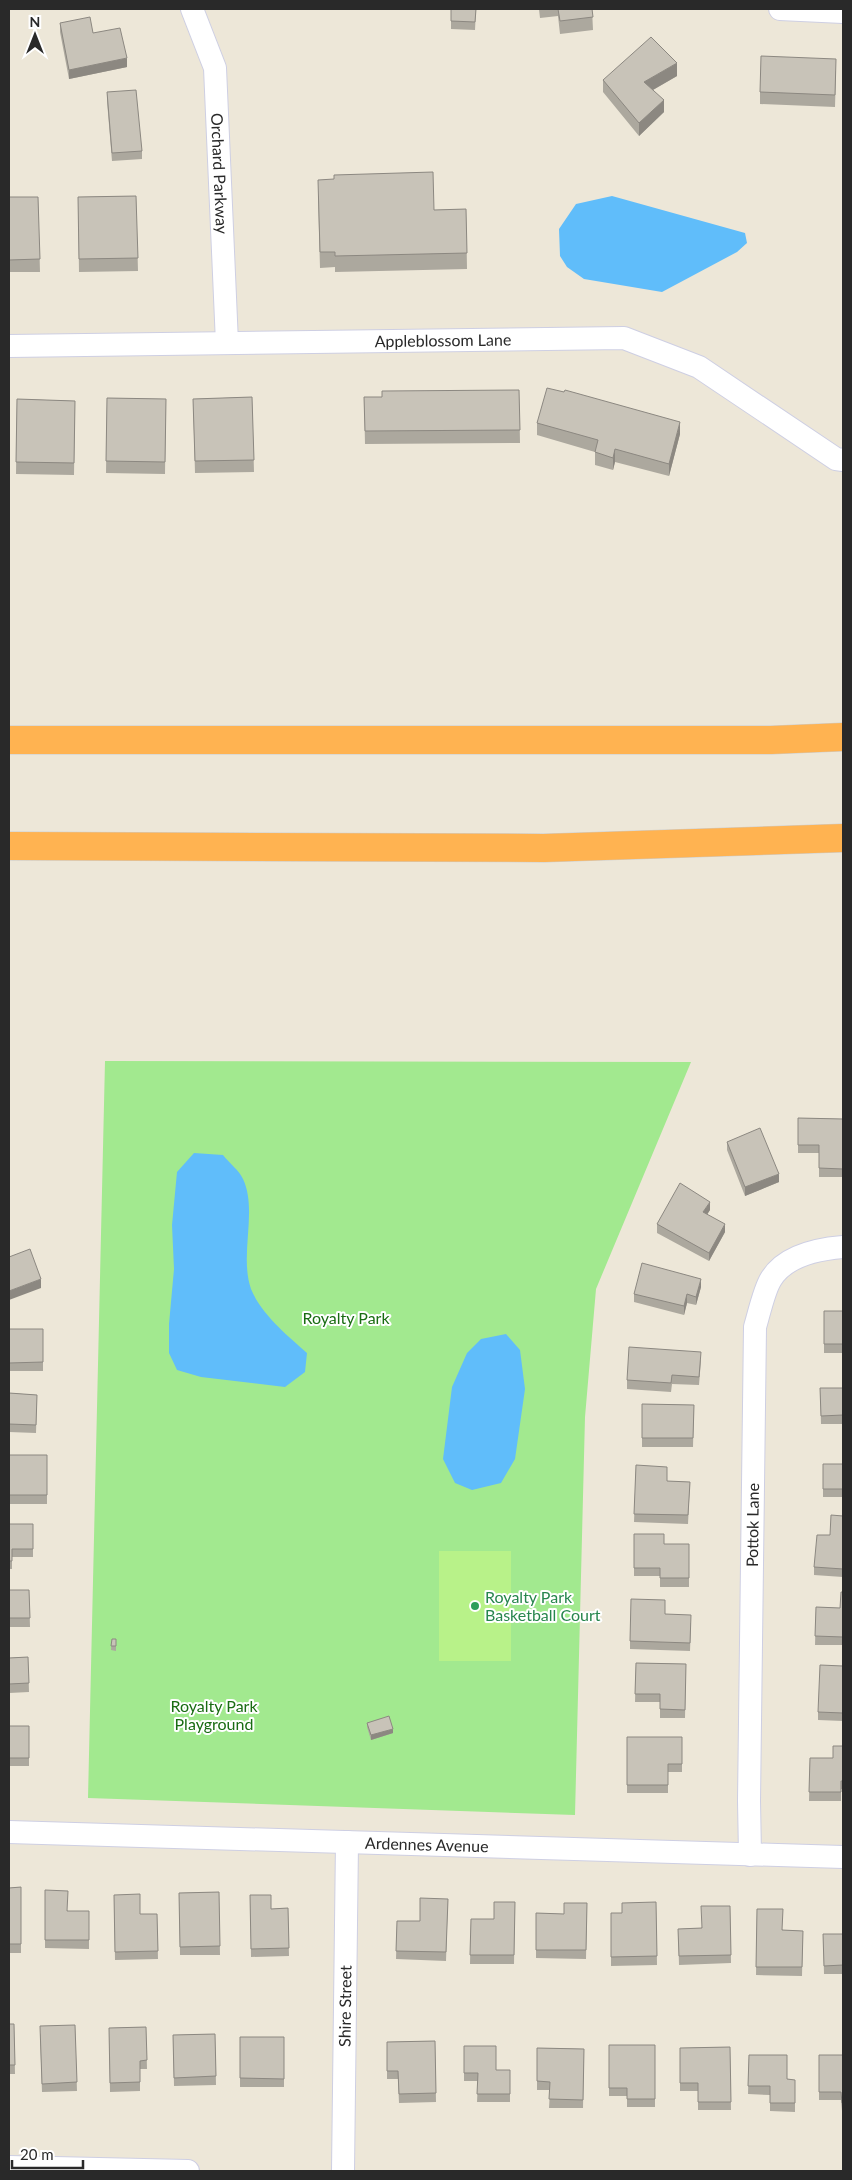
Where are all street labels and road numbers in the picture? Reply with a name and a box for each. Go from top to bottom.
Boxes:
street label: Orchard Parkway [208,113,232,235]
street label: Appleblossom Lane [375,329,511,350]
street label: Pottok Lane [742,1483,762,1567]
street label: Ardennes Avenue [365,1833,489,1855]
street label: Shire Street [335,1965,355,2047]

